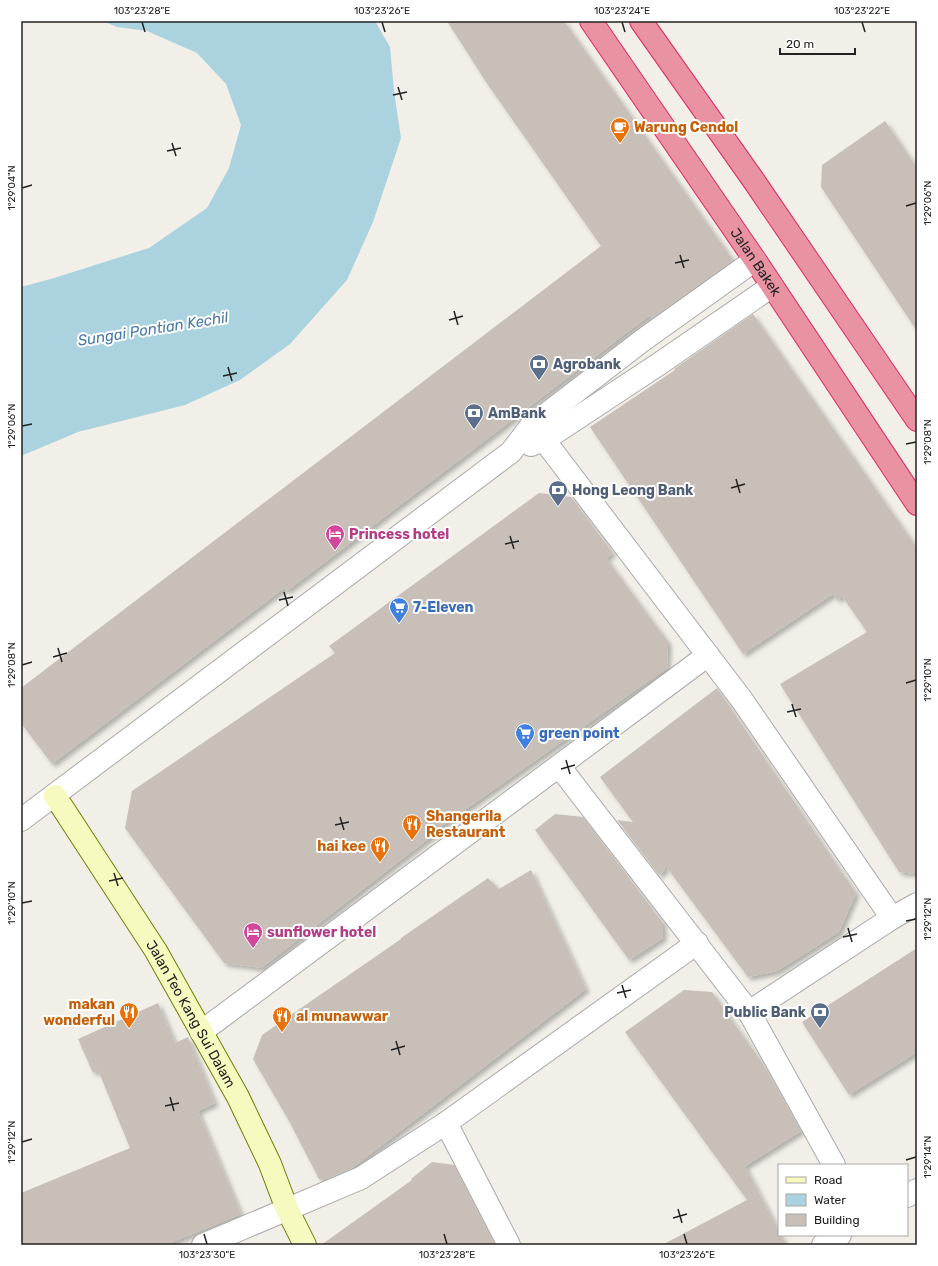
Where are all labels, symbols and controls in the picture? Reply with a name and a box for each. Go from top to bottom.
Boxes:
text: 103°23'28"E [114,5,170,17]
text: 103°23'26"E [354,5,410,17]
text: 103°23'24"E [594,5,650,17]
text: 103°23'22"E [834,5,890,17]
scale bar [780,30,855,56]
text: 20 m [786,37,814,51]
cafe icon: Warung Cendol [609,116,631,144]
place label: Warung Cendol [634,119,738,136]
text: 1°29'04"N [6,165,18,211]
text: 1°29'06"N [922,181,934,225]
street label: Jalan Bakek [727,225,785,300]
water label: Sungai Pontian Kechil [76,308,230,350]
bank icon: Agrobank [528,353,550,381]
place label: Agrobank [553,356,622,373]
bank icon: AmBank [463,402,485,430]
text: 1°29'06"N [6,404,18,448]
place label: AmBank [488,405,547,422]
text: 1°29'08"N [922,419,934,465]
bank icon: Hong Leong Bank [547,479,569,507]
place label: Hong Leong Bank [572,482,694,499]
hotel icon: Princess hotel [324,523,346,551]
place label: Princess hotel [349,526,449,543]
supermarket icon: 7-Eleven [388,596,410,624]
place label: 7-Eleven [413,599,474,616]
text: 1°29'08"N [6,642,18,688]
text: 1°29'10"N [922,658,934,702]
supermarket icon: green point [514,722,536,750]
place label: green point [539,725,620,742]
place label: Shangerila Restaurant [426,808,506,841]
restaurant icon: Shangerila Restaurant [401,813,423,841]
restaurant icon: hai kee [369,835,391,863]
place label: hai kee [317,838,366,855]
text: 1°29'10"N [6,881,18,925]
text: 1°29'12"N [922,897,934,940]
hotel icon: sunflower hotel [242,921,264,949]
place label: sunflower hotel [267,924,376,941]
street label: Jalan Teo Kang Sui Dalam [142,937,239,1091]
place label: makan wonderful [43,996,115,1029]
restaurant icon: makan wonderful [118,1001,140,1029]
bank icon: Public Bank [809,1001,831,1029]
place label: Public Bank [724,1004,807,1021]
restaurant icon: al munawwar [271,1005,293,1033]
place label: al munawwar [296,1008,389,1025]
text: 1°29'12"N [6,1120,18,1163]
text: 1°29'14"N [922,1135,934,1179]
legend [778,1164,908,1236]
text: Road [814,1173,842,1187]
text: Water [814,1193,846,1207]
text: Building [814,1213,860,1227]
text: 103°23'30"E [179,1249,235,1261]
text: 103°23'28"E [419,1249,475,1261]
text: 103°23'26"E [659,1249,715,1261]

